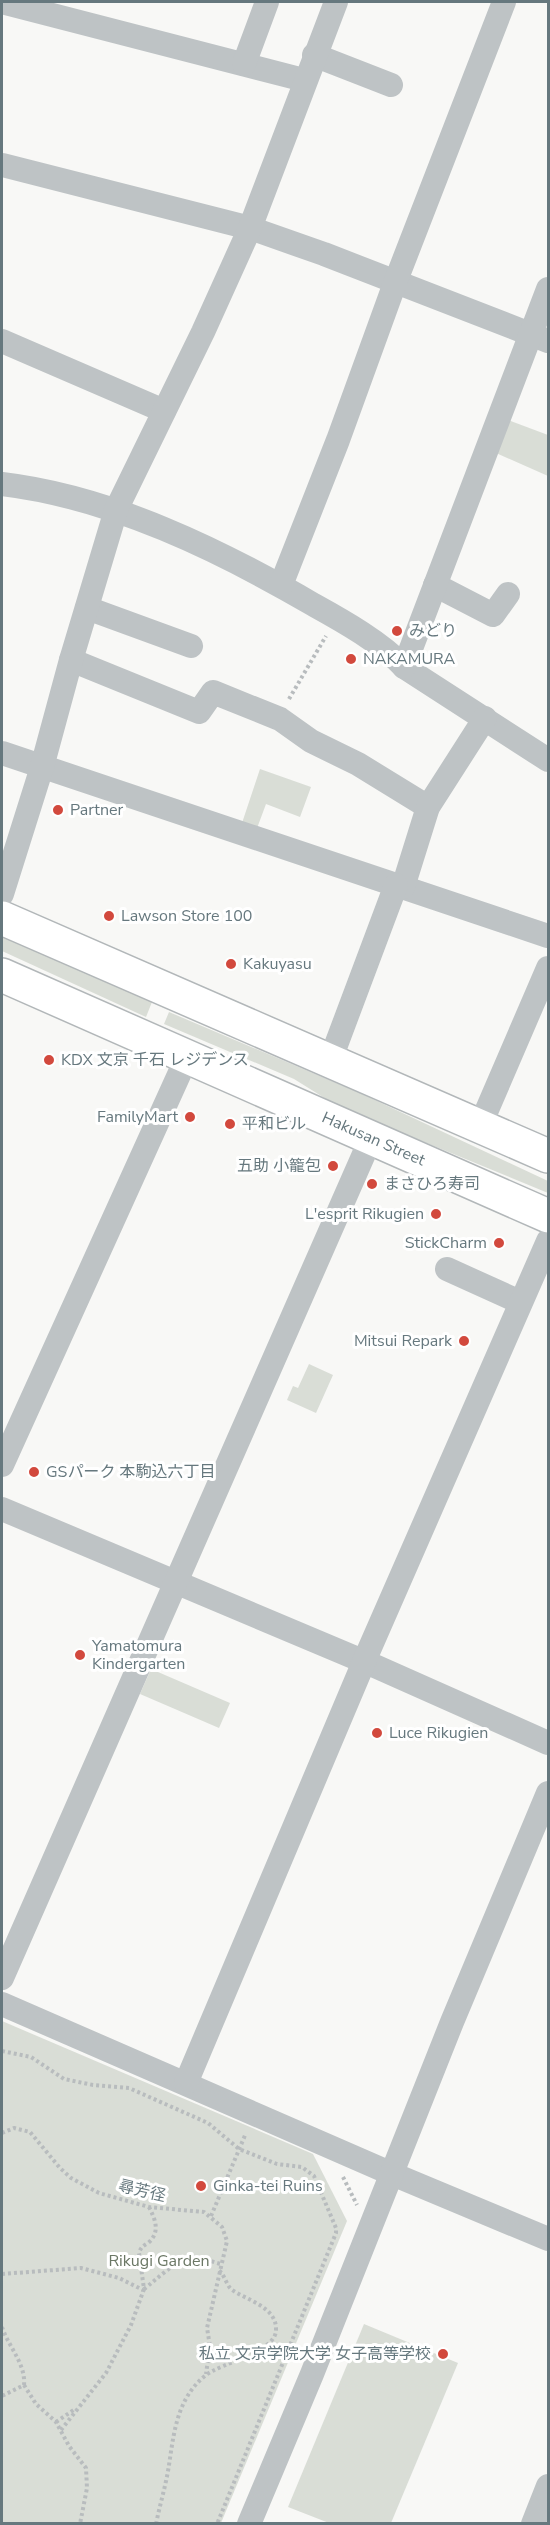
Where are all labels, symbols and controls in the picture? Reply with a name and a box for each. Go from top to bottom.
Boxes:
place label: みどり [409,620,457,642]
marker: みどり [390,624,404,638]
place label: NAKAMURA [363,648,456,670]
marker: NAKAMURA [344,652,358,666]
place label: Partner [70,799,124,821]
marker: Partner [51,803,65,817]
place label: Lawson Store 100 [121,905,252,927]
marker: Lawson Store 100 [102,909,116,923]
place label: Kakuyasu [243,953,312,975]
marker: Kakuyasu [224,957,238,971]
place label: KDX 文京 千石 レジデンス [61,1049,249,1071]
marker: KDX 文京 千石 レジデンス [42,1053,56,1067]
place label: FamilyMart [97,1106,178,1128]
street label: Hakusan Street [318,1107,429,1172]
marker: FamilyMart [183,1110,197,1124]
place label: 平和ビル [242,1113,306,1135]
marker: 平和ビル [223,1117,237,1131]
place label: 五助 小籠包 [237,1155,321,1177]
marker: 五助 小籠包 [326,1159,340,1173]
place label: まさひろ寿司 [384,1173,480,1195]
marker: まさひろ寿司 [365,1177,379,1191]
place label: L'esprit Rikugien [305,1203,424,1225]
marker: L'esprit Rikugien [429,1207,443,1221]
place label: StickCharm [405,1232,487,1254]
marker: StickCharm [492,1236,506,1250]
place label: Mitsui Repark [354,1330,453,1352]
marker: Mitsui Repark [457,1334,471,1348]
place label: GSパーク 本駒込六丁目 [46,1461,216,1483]
marker: GSパーク 本駒込六丁目 [27,1465,41,1479]
place label: Yamatomura Kindergarten [91,1635,185,1675]
marker: Yamatomura Kindergarten [73,1648,87,1662]
place label: Luce Rikugien [389,1722,488,1744]
marker: Luce Rikugien [370,1726,384,1740]
street label: 尋芳径 [116,2175,168,2207]
place label: Ginka-tei Ruins [213,2175,323,2197]
marker: Ginka-tei Ruins [194,2179,208,2193]
park label: Rikugi Garden [108,2250,210,2272]
place label: 私立 文京学院大学 女子高等学校 [199,2343,431,2365]
marker: 私立 文京学院大学 女子高等学校 [436,2347,450,2361]

